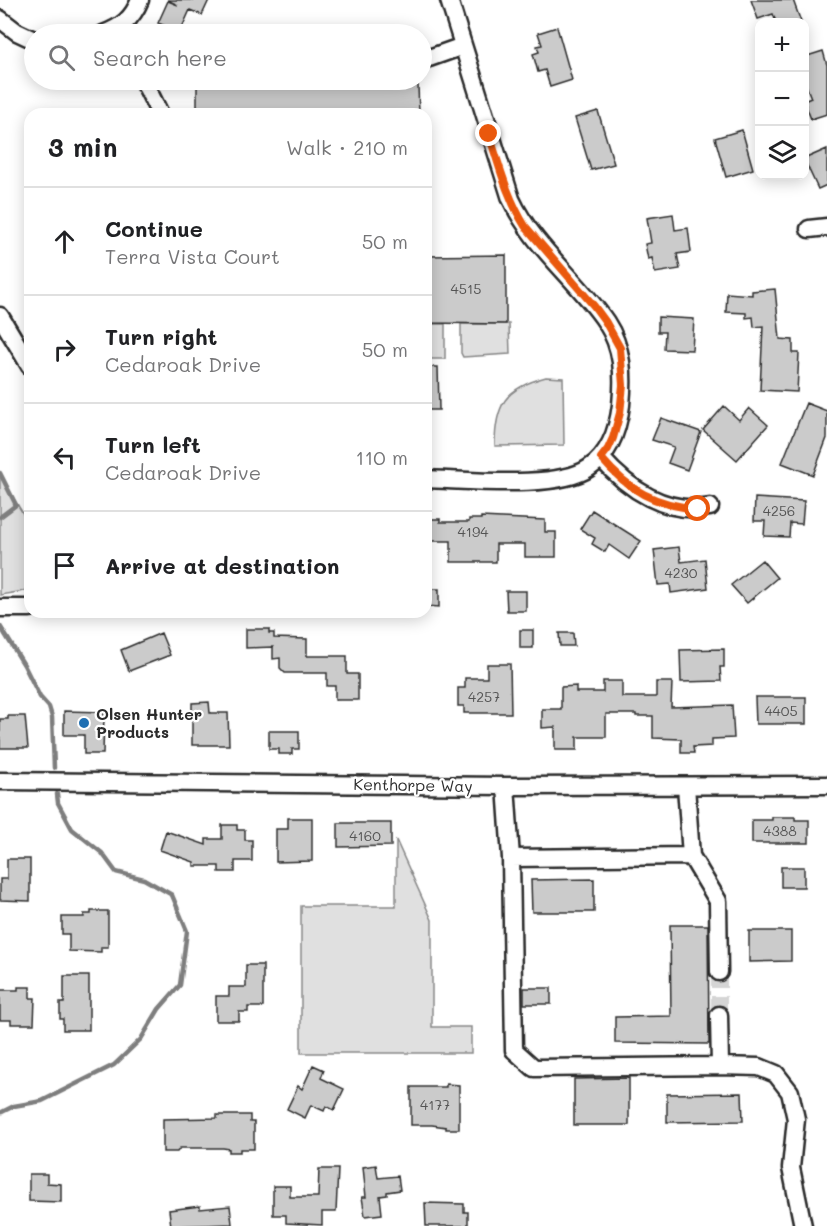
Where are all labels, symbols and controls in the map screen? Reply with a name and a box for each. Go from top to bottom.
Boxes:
map controls [755,18,809,180]
button: + [755,18,809,72]
search box [24,24,432,90]
icon: search [45,41,78,74]
text: Search here [93,43,227,72]
button: − [755,72,809,126]
route end [475,120,501,146]
button: layers [755,126,809,180]
text: 3 min [48,130,117,164]
text: Walk · 210 m [286,134,408,160]
text: Continue [105,214,203,243]
icon: ahead [48,225,81,258]
text: 50 m [362,228,408,254]
text: Terra Vista Court [105,243,280,269]
house number: 4515 [451,279,481,298]
text: Turn right [105,322,217,351]
icon: right [48,333,81,366]
text: 50 m [362,336,408,362]
text: Cedaroak Drive [105,351,261,377]
text: Turn left [105,430,201,459]
icon: left [48,441,81,474]
text: 110 m [355,444,408,470]
text: Cedaroak Drive [105,459,261,485]
route start [684,495,710,521]
house number: 4256 [763,501,795,520]
house number: 4194 [458,522,489,541]
icon: arrive [48,549,81,582]
text: Arrive at destination [105,551,340,580]
house number: 4230 [665,563,698,582]
house number: 4257 [468,687,500,706]
house number: 4405 [764,701,798,720]
place label: Olsen Hunter Products [96,703,202,742]
marker: Olsen Hunter Products [77,716,91,730]
street label: Kenthorpe Way [353,773,473,796]
house number: 4388 [763,821,797,840]
house number: 4160 [349,826,381,845]
house number: 4177 [420,1095,450,1114]

